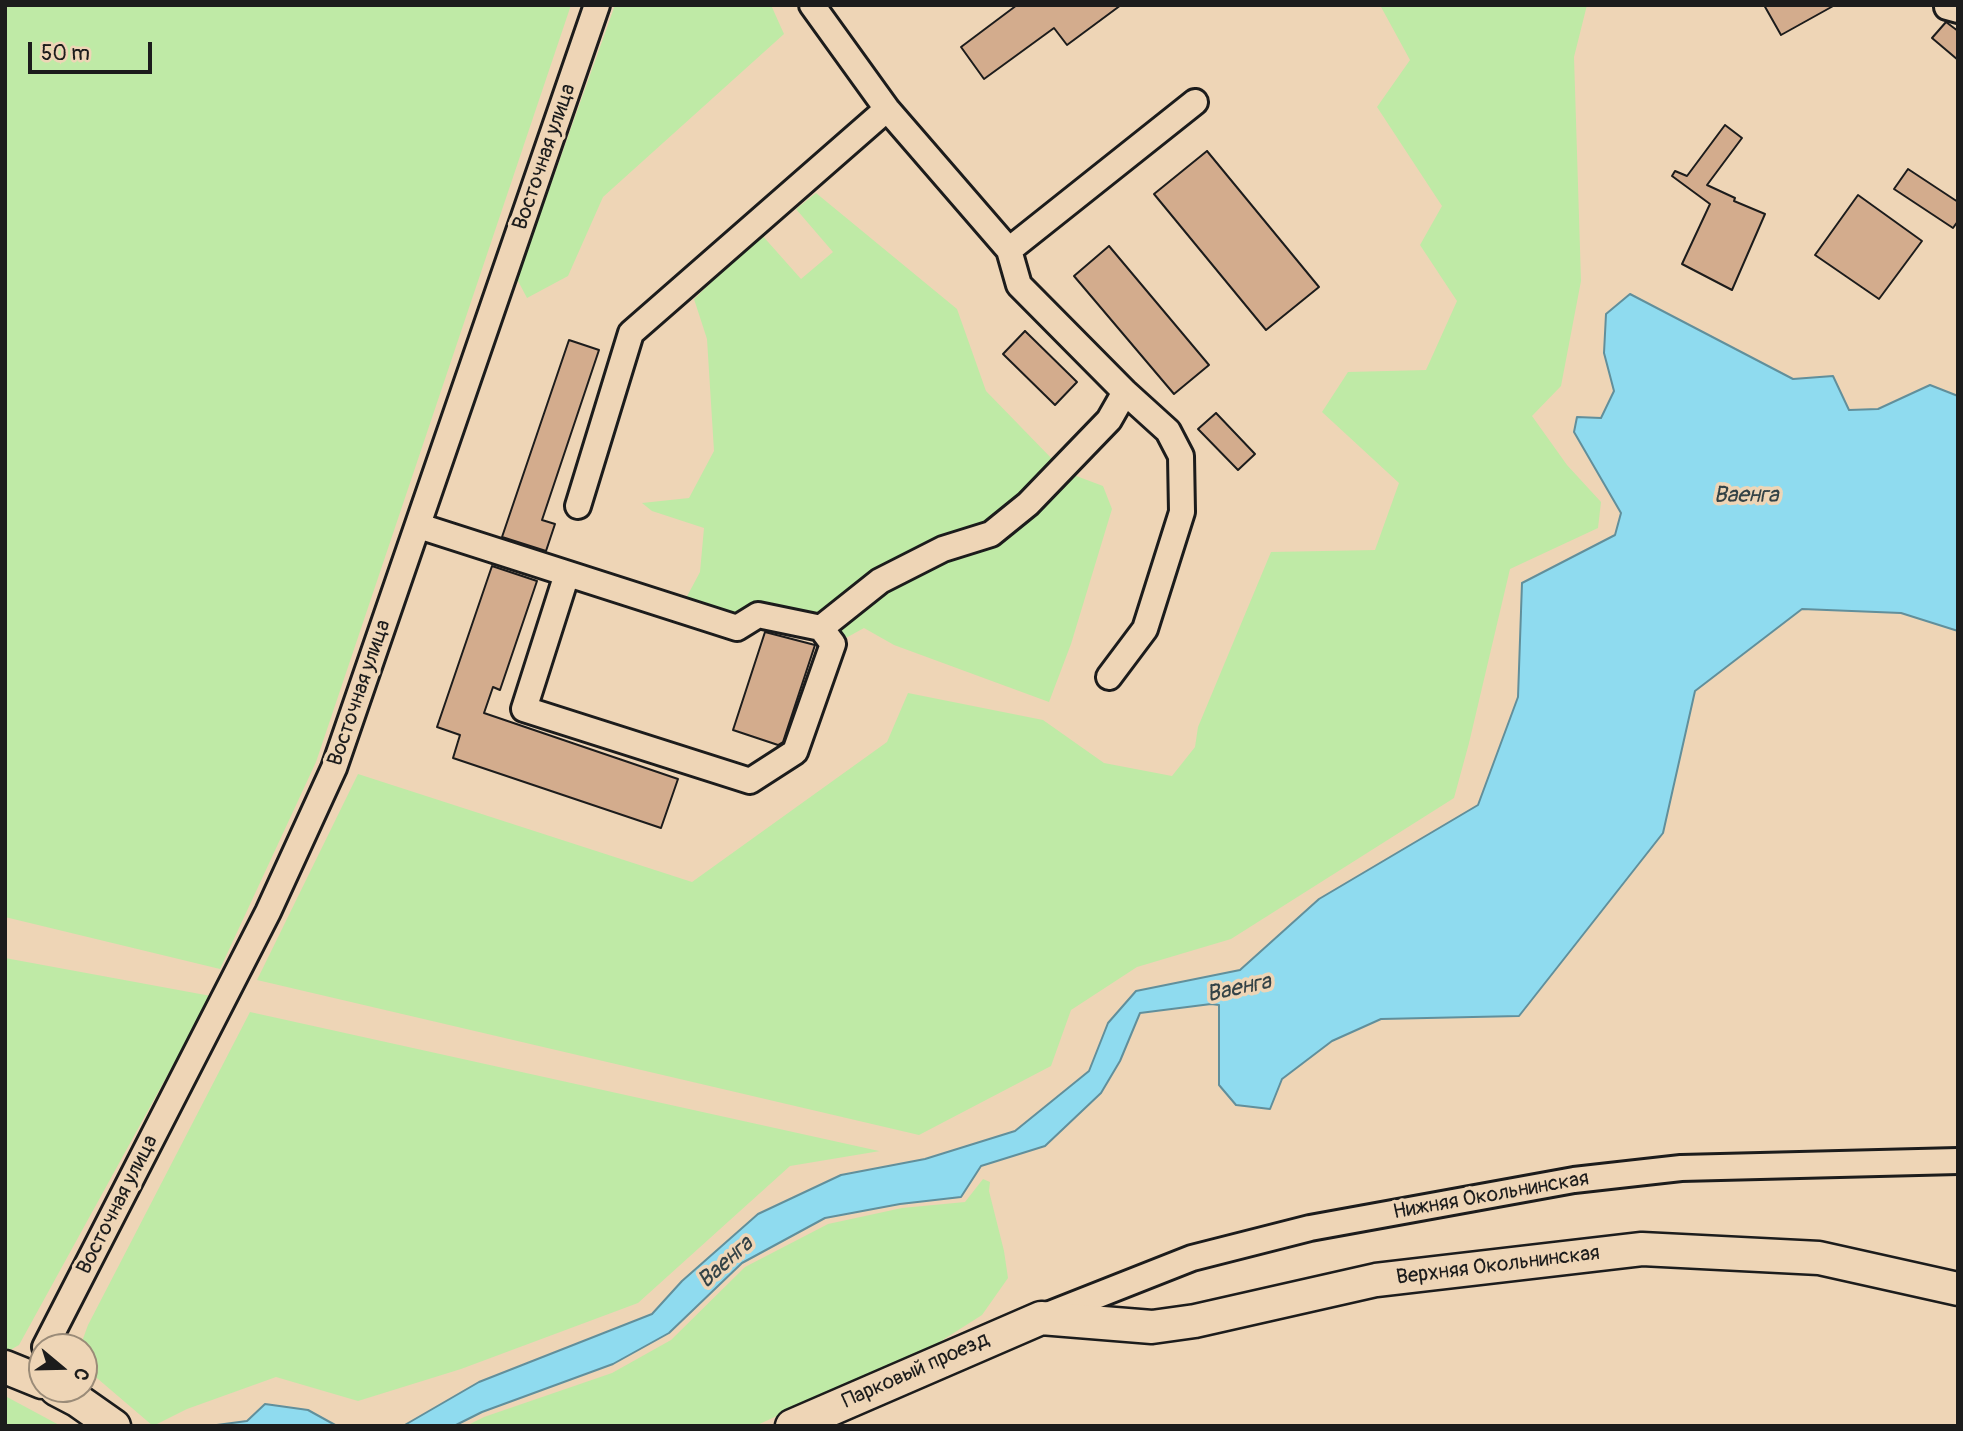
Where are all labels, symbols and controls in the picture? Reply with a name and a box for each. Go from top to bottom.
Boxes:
scale bar [32,28,156,72]
text: 50 m [41,40,90,67]
street label: Восточная улица [508,81,582,233]
water label: Ваенга [1713,482,1779,510]
street label: Восточная улица [323,617,397,769]
water label: Ваенга [1204,969,1274,1009]
street label: Восточная улица [72,1131,164,1279]
street label: Нижняя Окольнинская [1391,1166,1591,1226]
water label: Ваенга [693,1231,759,1295]
street label: Верхняя Окольнинская [1395,1241,1601,1291]
street label: Парковый проезд [839,1327,993,1415]
north arrow [28,1333,98,1403]
text: С [68,1365,94,1384]

